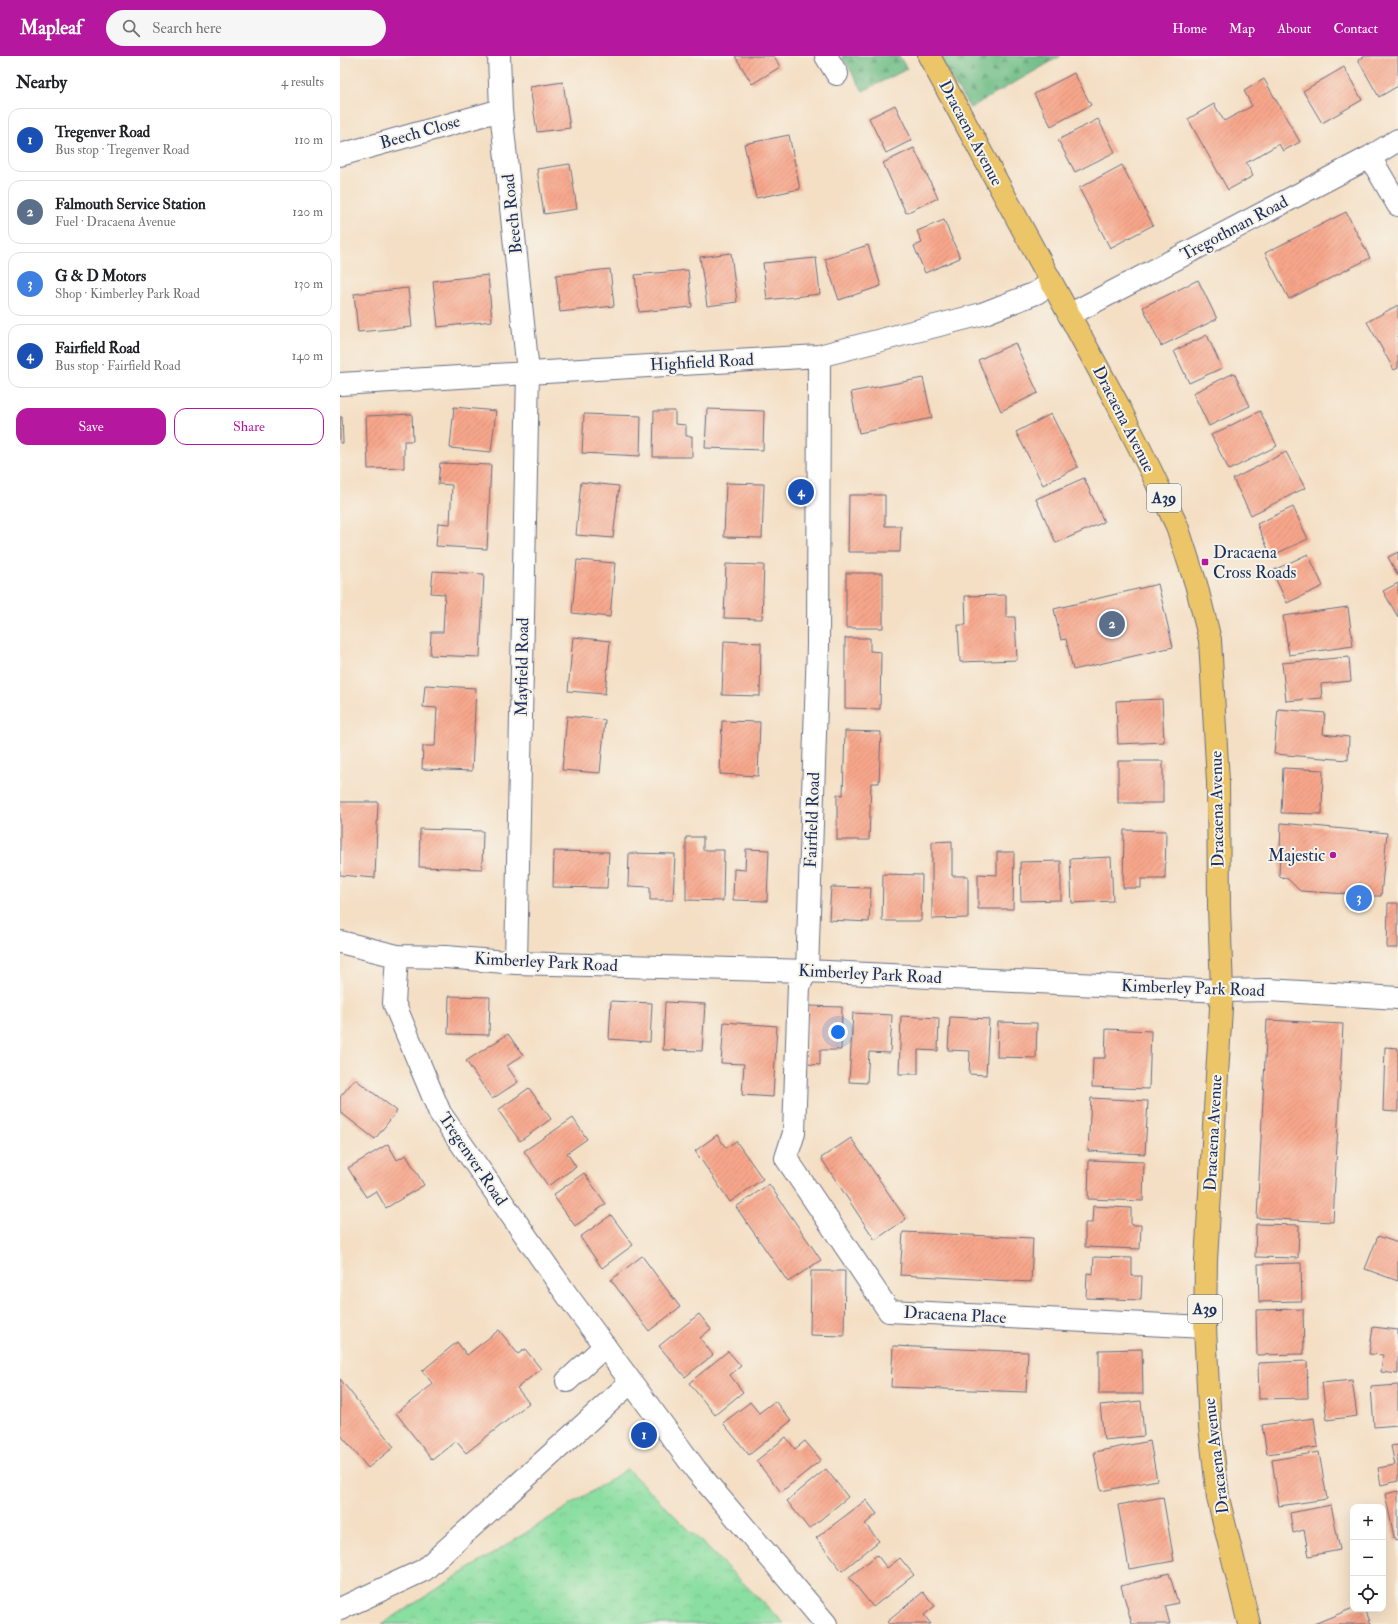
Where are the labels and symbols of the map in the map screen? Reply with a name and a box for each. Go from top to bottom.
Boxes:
street label: Dracaena Avenue [934,77,1008,189]
street label: Beech Close [377,111,463,153]
street label: Beech Road [497,172,527,255]
street label: Tregothnan Road [1177,191,1292,265]
street label: Highfield Road [650,349,755,375]
street label: Dracaena Avenue [1088,362,1160,476]
pin: 4 [788,477,814,507]
road number: A39 [1147,484,1181,512]
place label: Dracaena Cross Roads [1213,542,1297,583]
marker: Dracaena Cross Roads [1200,557,1210,567]
pin: 2 [1099,609,1125,639]
street label: Mayfield Road [511,617,534,717]
street label: Dracaena Avenue [1205,750,1229,868]
street label: Fairfield Road [800,771,824,868]
place label: Majestic [1268,845,1325,866]
marker: Majestic [1328,850,1338,860]
pin: 3 [1346,883,1372,913]
street label: Kimberley Park Road [474,948,619,977]
street label: Kimberley Park Road [798,960,943,989]
street label: Kimberley Park Road [1121,975,1266,1002]
your location [828,1022,848,1042]
street label: Dracaena Avenue [1199,1074,1227,1192]
street label: Tregenver Road [434,1108,512,1210]
road number: A39 [1188,1295,1222,1323]
street label: Dracaena Place [903,1302,1007,1328]
street label: Dracaena Avenue [1198,1397,1234,1515]
pin: 1 [631,1420,657,1450]

